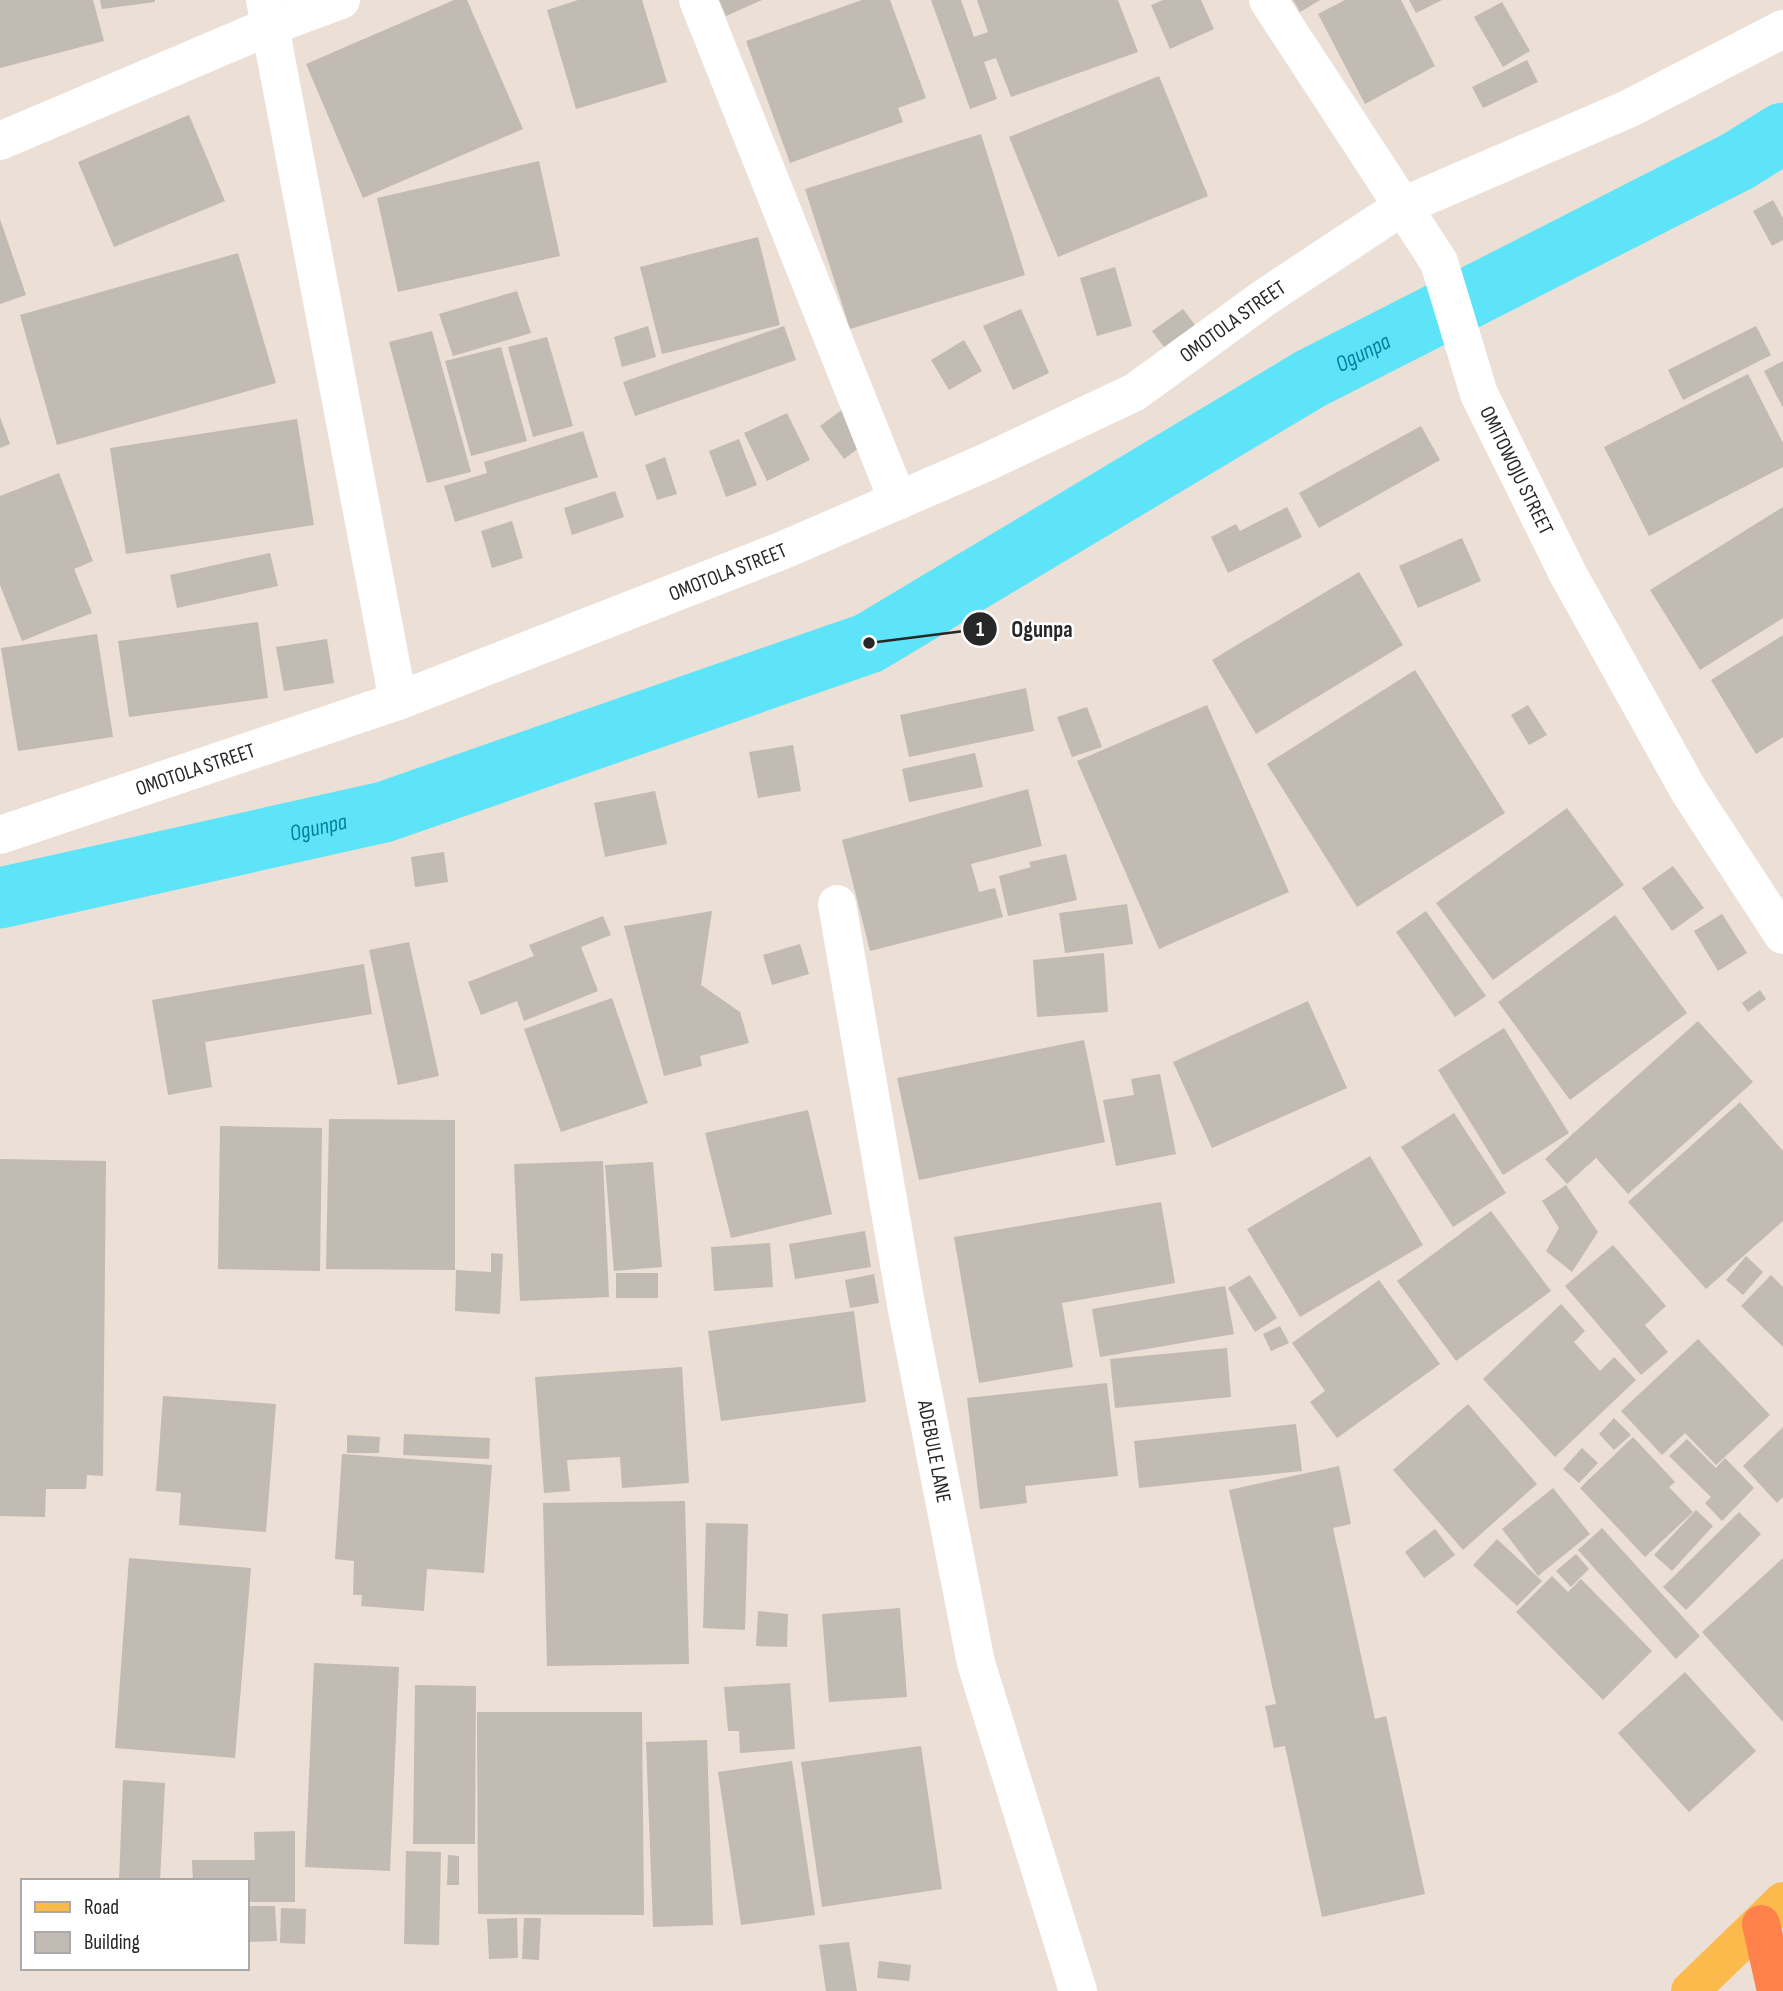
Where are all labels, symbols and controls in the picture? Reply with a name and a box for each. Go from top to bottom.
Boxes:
street label: OMOTOLA STREET [1175,275,1291,368]
water label: Ogunpa [1331,327,1396,379]
street label: OMITOWOJU STREET [1474,402,1559,539]
street label: OMOTOLA STREET [665,538,791,607]
callout: Ogunpa [963,607,1087,651]
text: Ogunpa [1011,616,1073,644]
text: 1 [976,617,984,642]
street label: OMOTOLA STREET [132,738,259,801]
water label: Ogunpa [287,808,350,848]
street label: ADEBULE LANE [912,1397,956,1505]
legend [21,1879,248,1970]
text: Road [84,1895,119,1920]
text: Building [84,1930,140,1955]

